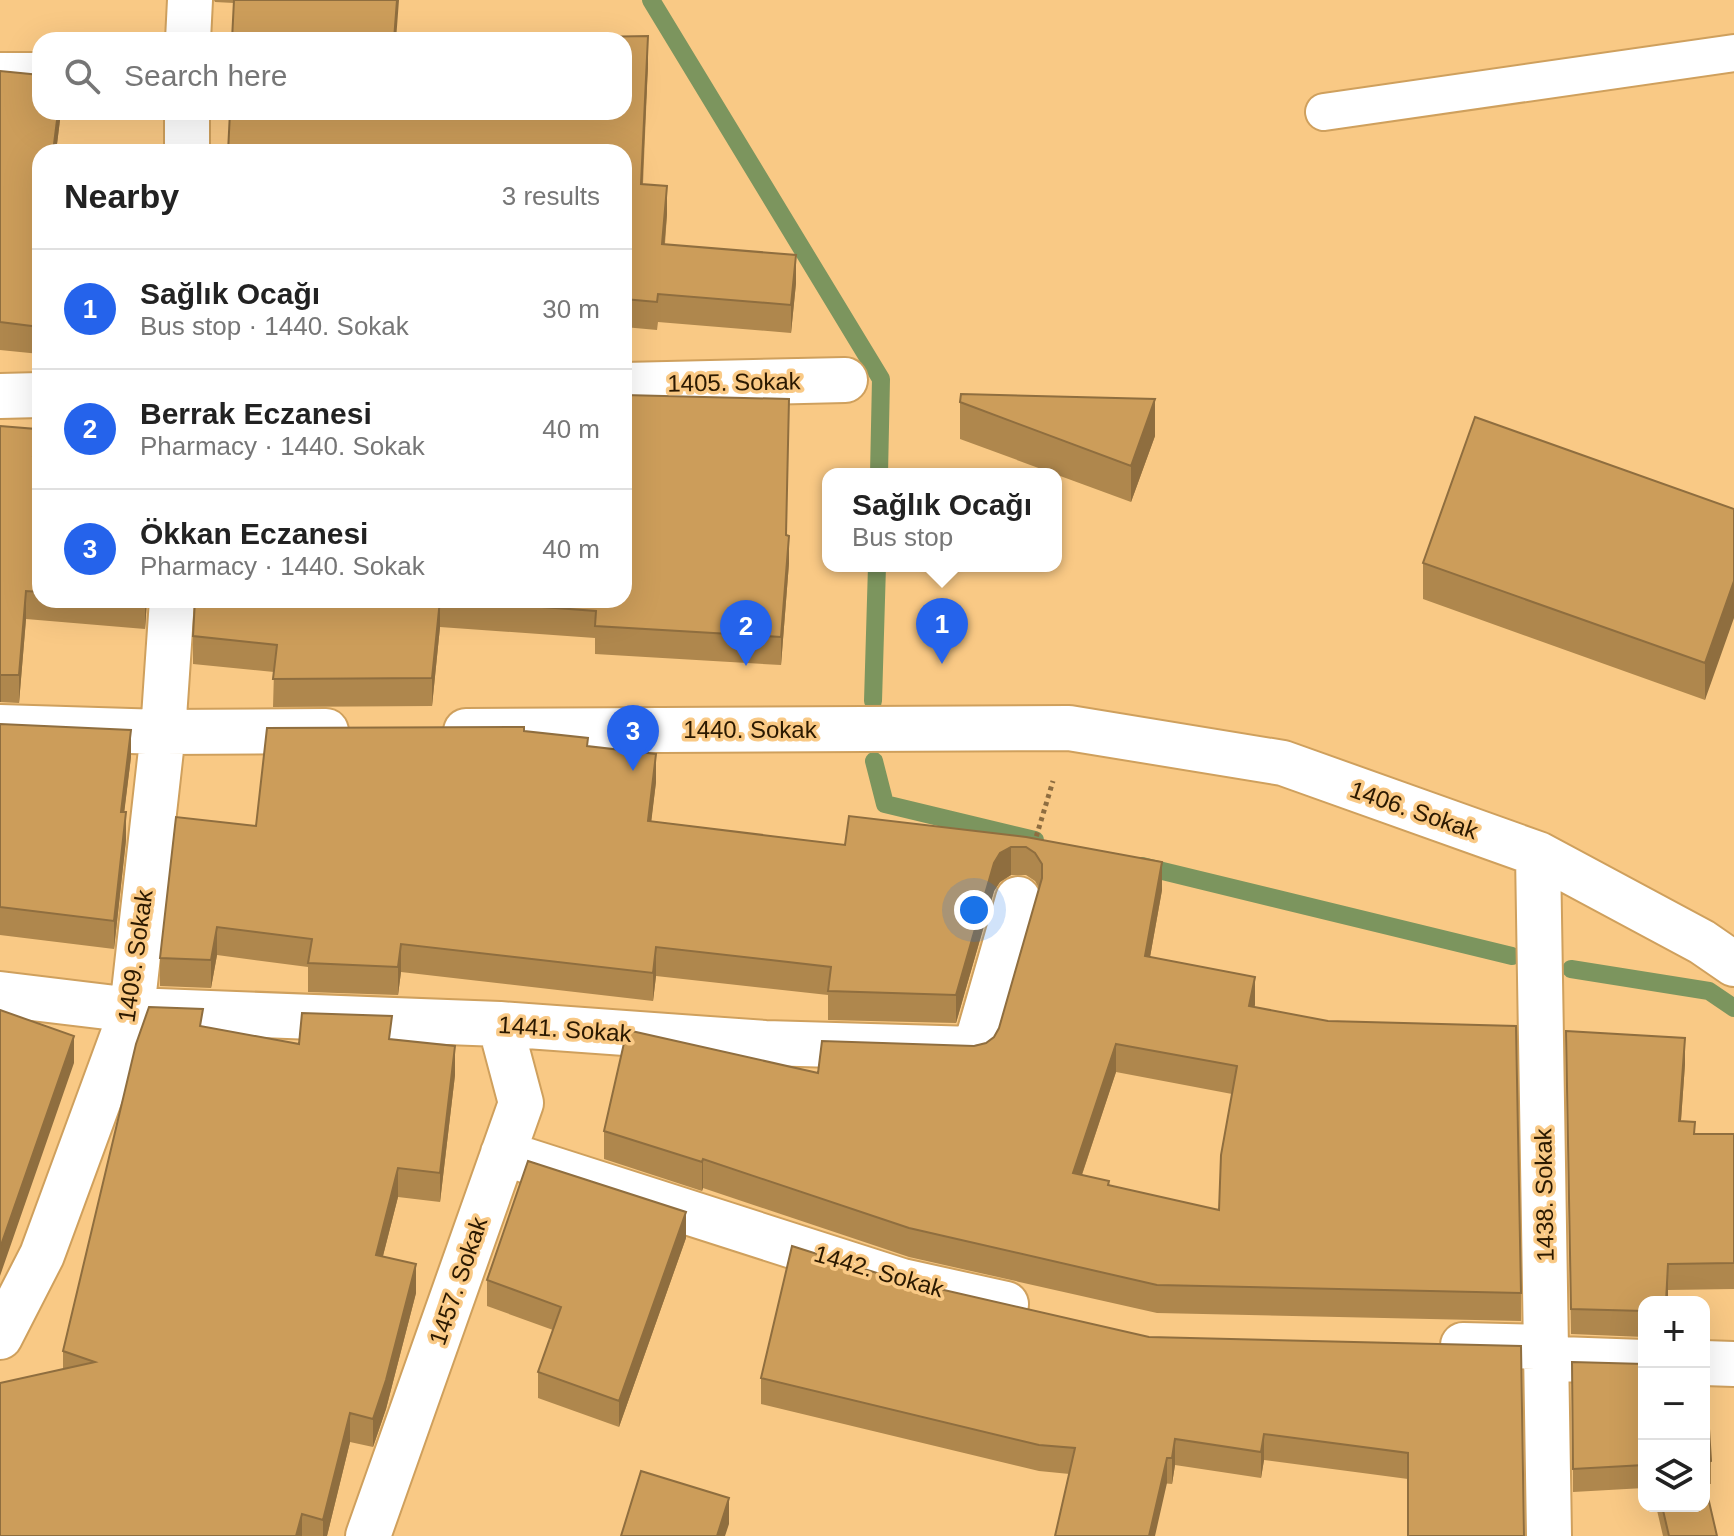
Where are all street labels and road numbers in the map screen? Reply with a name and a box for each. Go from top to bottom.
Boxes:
street label: 1405. Sokak [667,367,802,397]
street label: 1440. Sokak [683,716,818,743]
street label: 1406. Sokak [1347,776,1482,845]
street label: 1409. Sokak [112,887,158,1024]
street label: 1441. Sokak [498,1011,633,1047]
street label: 1438. Sokak [1529,1127,1559,1262]
street label: 1457. Sokak [424,1213,493,1348]
street label: 1442. Sokak [811,1240,948,1303]

